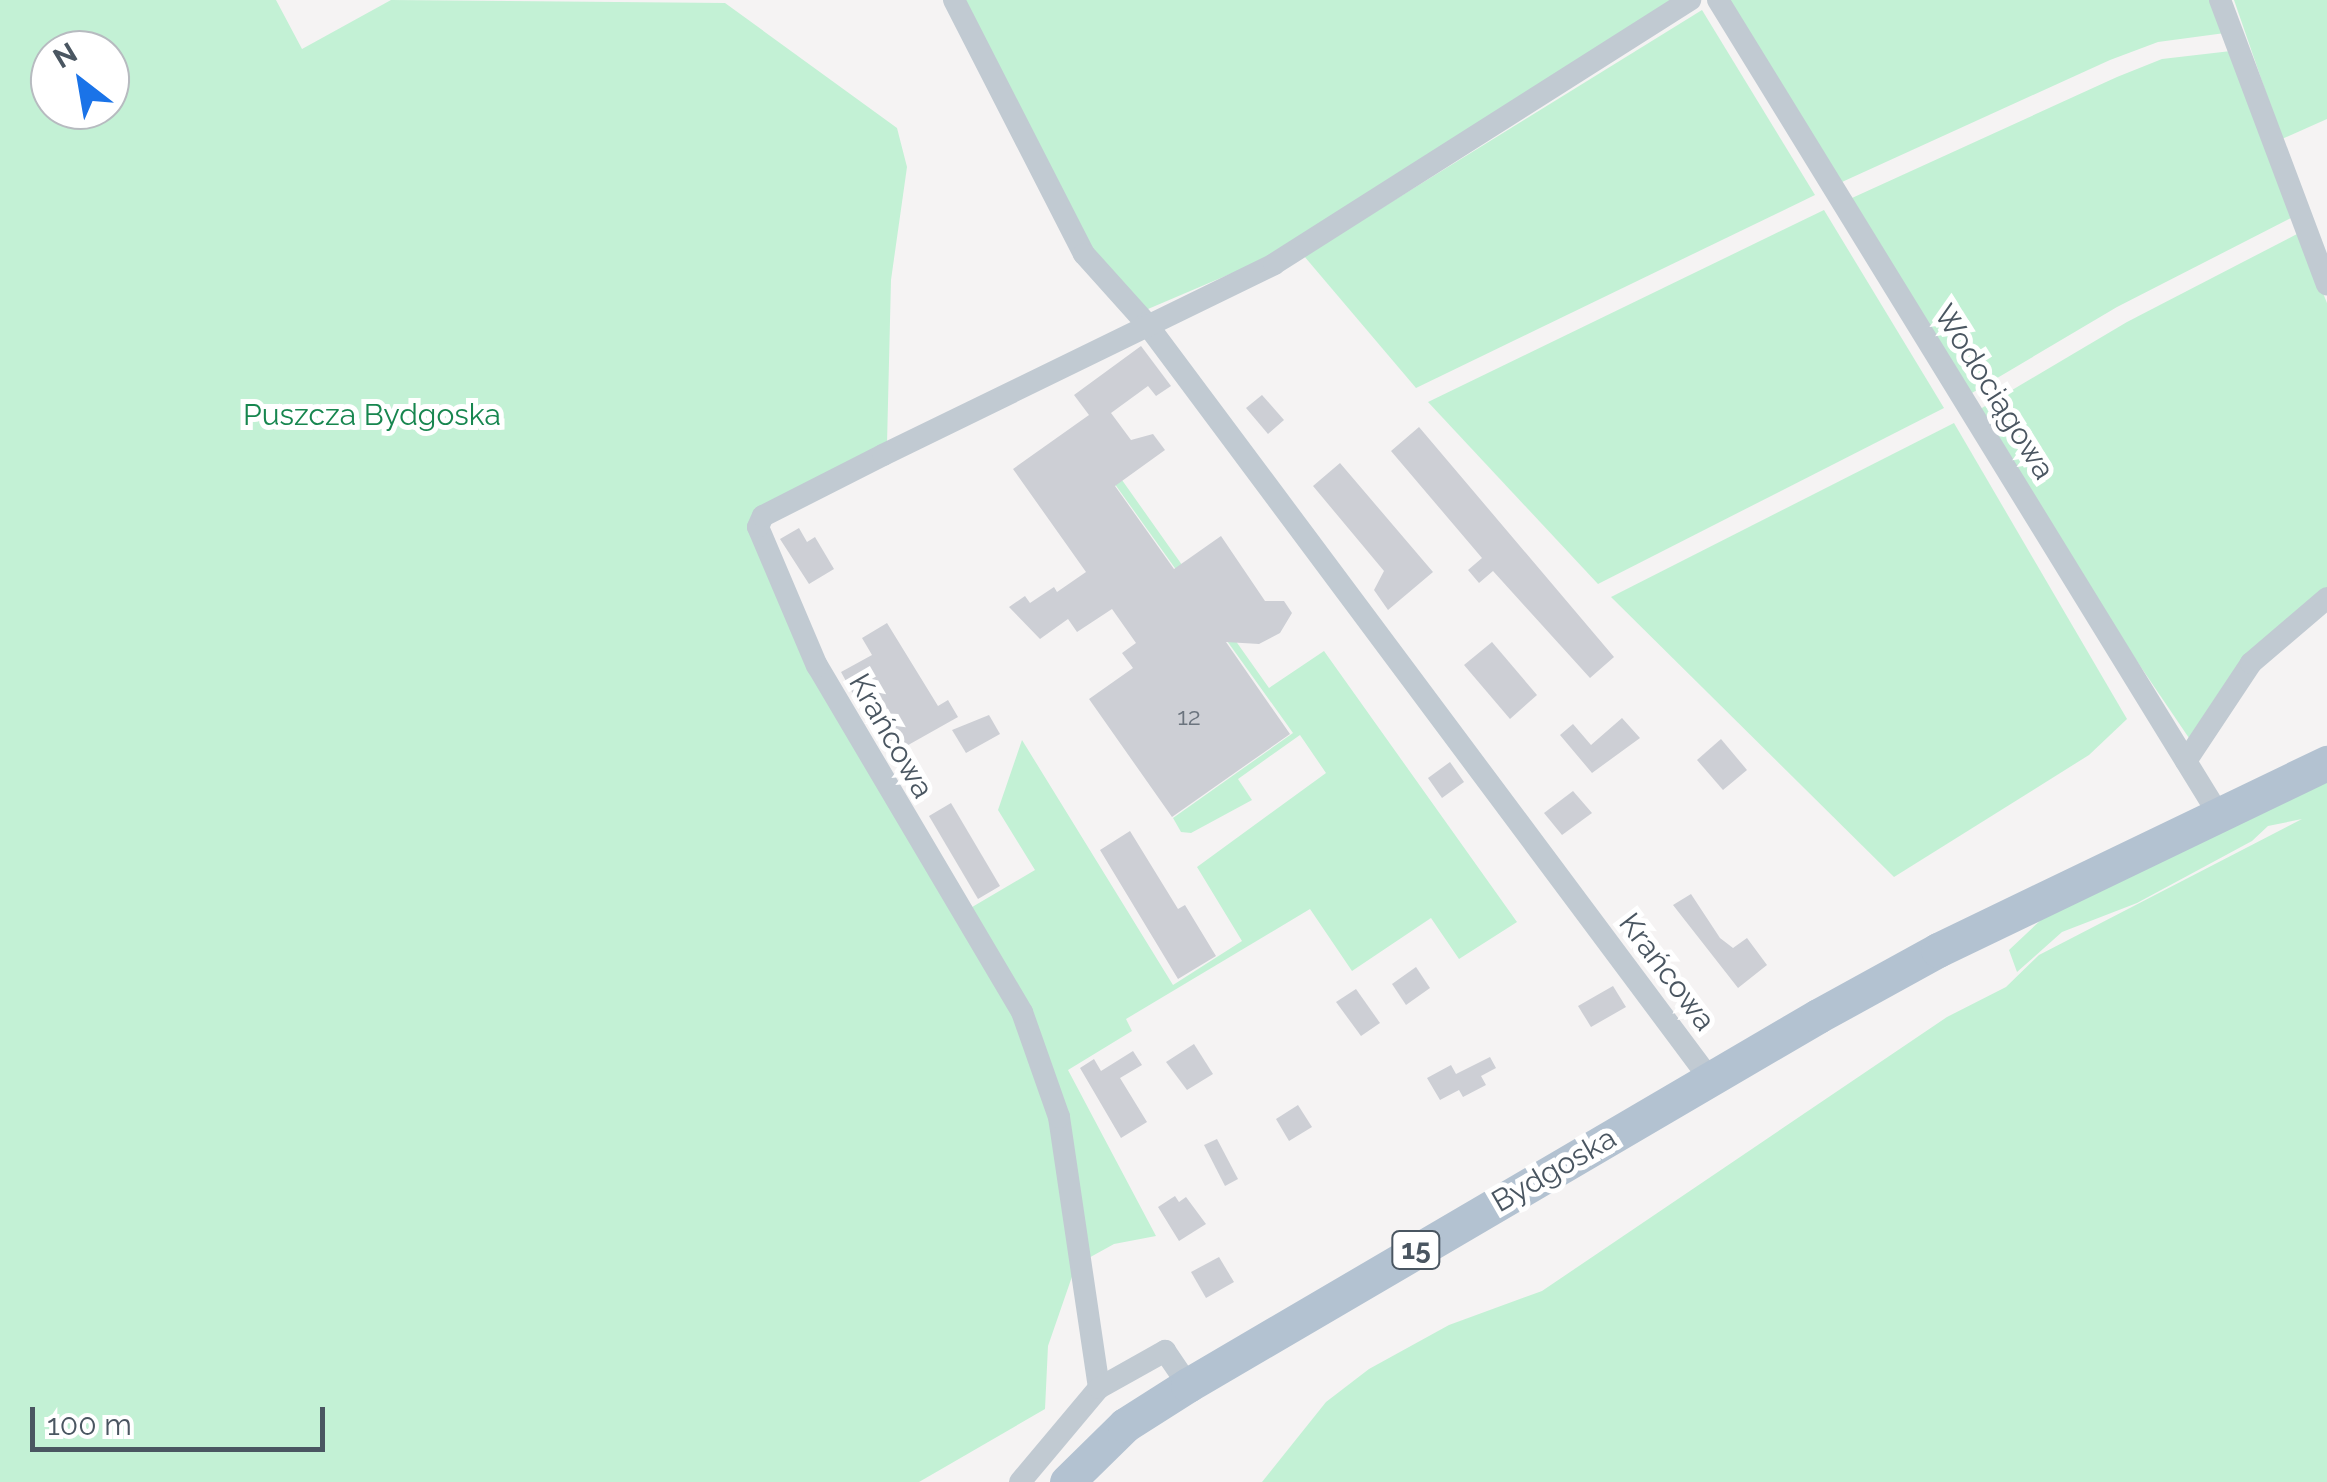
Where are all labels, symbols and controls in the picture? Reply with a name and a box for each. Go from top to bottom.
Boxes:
north arrow [30,30,130,130]
text: N [48,36,83,75]
street label: Wodociągowa [1926,298,2062,486]
park label: Puszcza Bydgoska [243,397,501,433]
street label: Krańcowa [841,667,941,805]
house number: 12 [1177,701,1201,731]
street label: Krańcowa [1611,906,1723,1038]
street label: Bydgoska [1486,1120,1622,1220]
road number: 15 [1391,1227,1441,1273]
scale bar [35,1387,330,1449]
text: 100 m [47,1407,132,1442]

